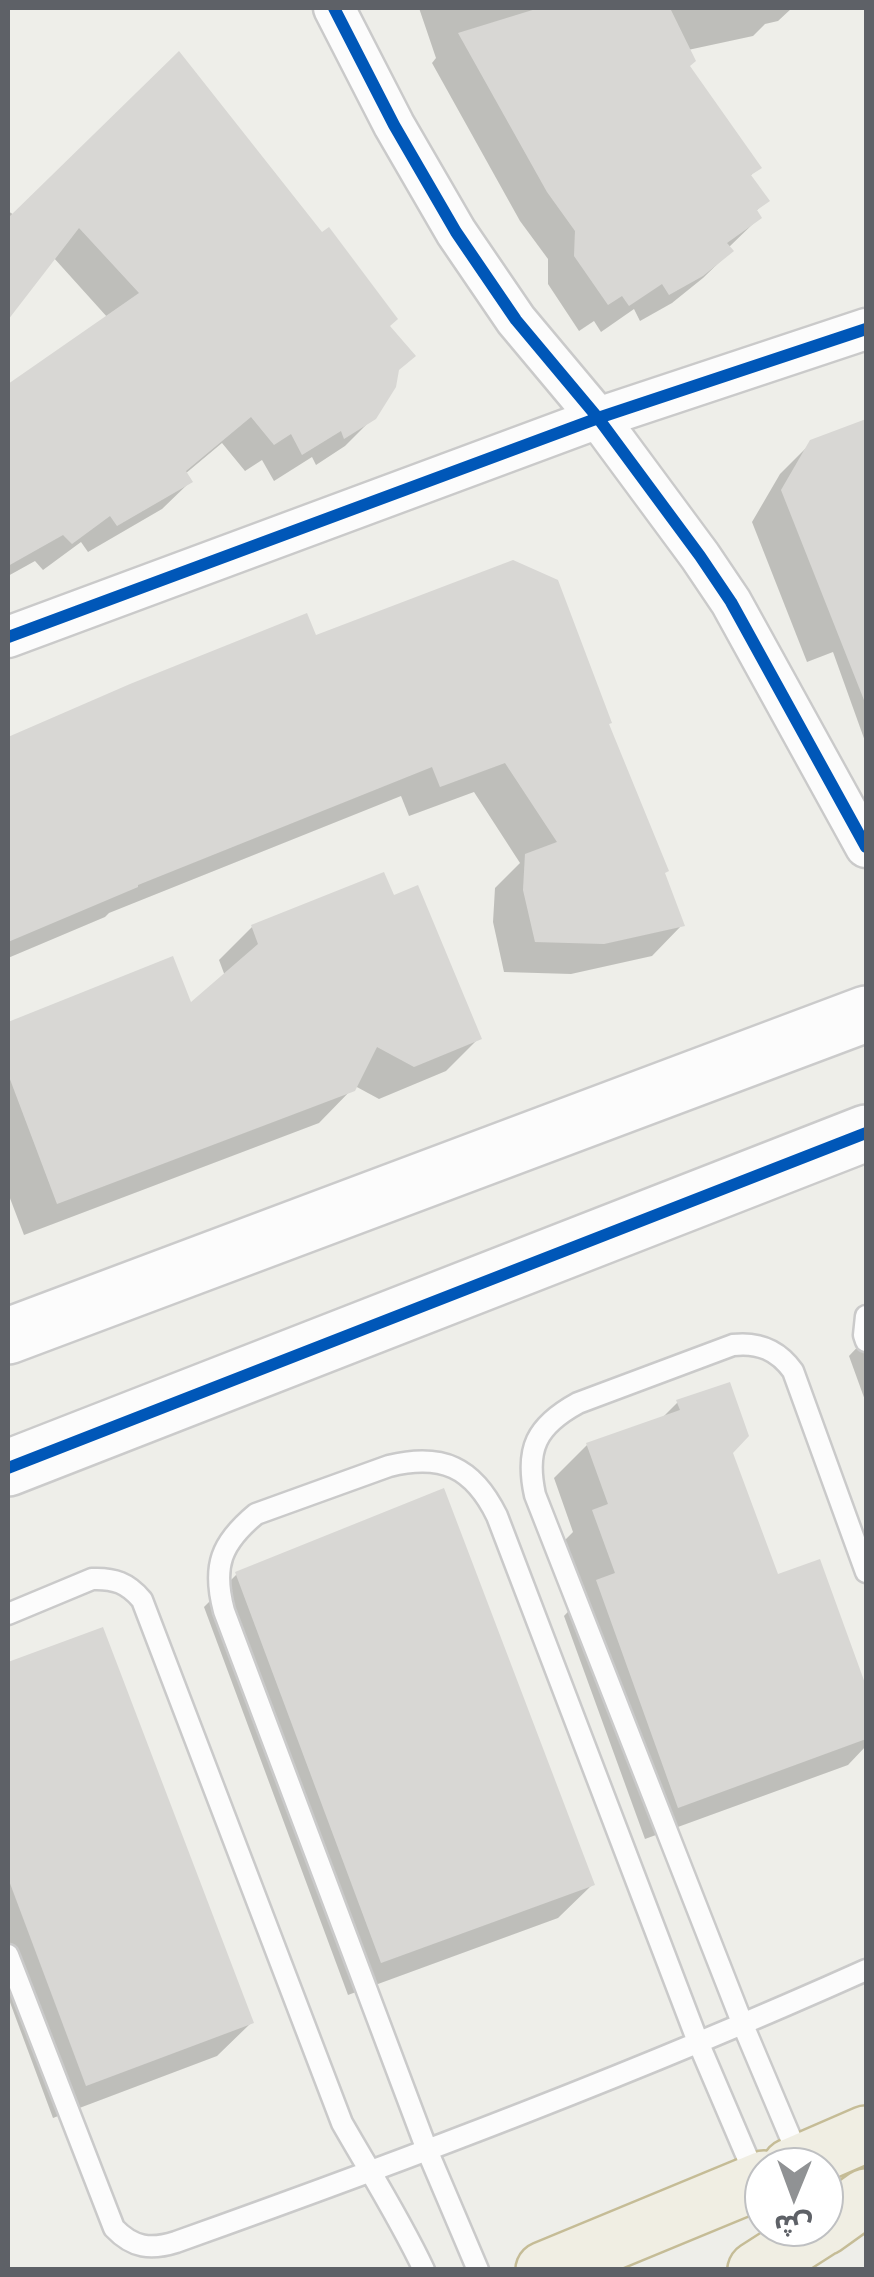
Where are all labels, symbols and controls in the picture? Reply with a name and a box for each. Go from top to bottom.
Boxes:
north arrow [744,2147,844,2247]
text: ش [774,2205,813,2245]

